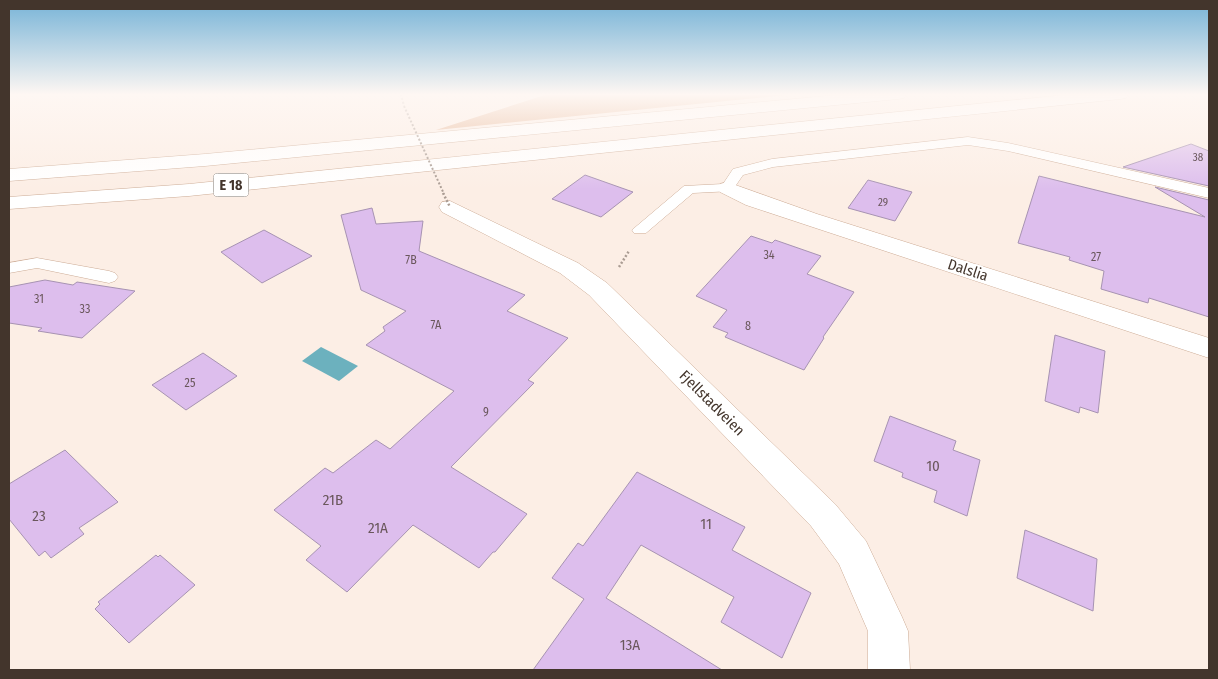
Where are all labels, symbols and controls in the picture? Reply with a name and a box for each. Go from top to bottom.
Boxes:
house number: 38 [1193,151,1204,164]
road number: E 18 [214,174,248,196]
house number: 29 [878,196,888,209]
house number: 34 [763,248,775,262]
house number: 27 [1091,250,1101,264]
house number: 7B [405,253,417,267]
street label: Dalslia [946,255,990,285]
house number: 31 [34,292,44,306]
house number: 33 [80,302,90,316]
house number: 7A [431,318,442,332]
house number: 8 [745,319,751,333]
street label: Fjellstadveien [676,367,748,439]
house number: 25 [185,376,196,390]
house number: 9 [483,405,489,419]
house number: 10 [926,457,940,475]
house number: 21B [323,491,343,509]
house number: 23 [32,507,46,525]
house number: 11 [700,515,712,533]
house number: 21A [368,519,388,537]
house number: 13A [620,636,640,654]

